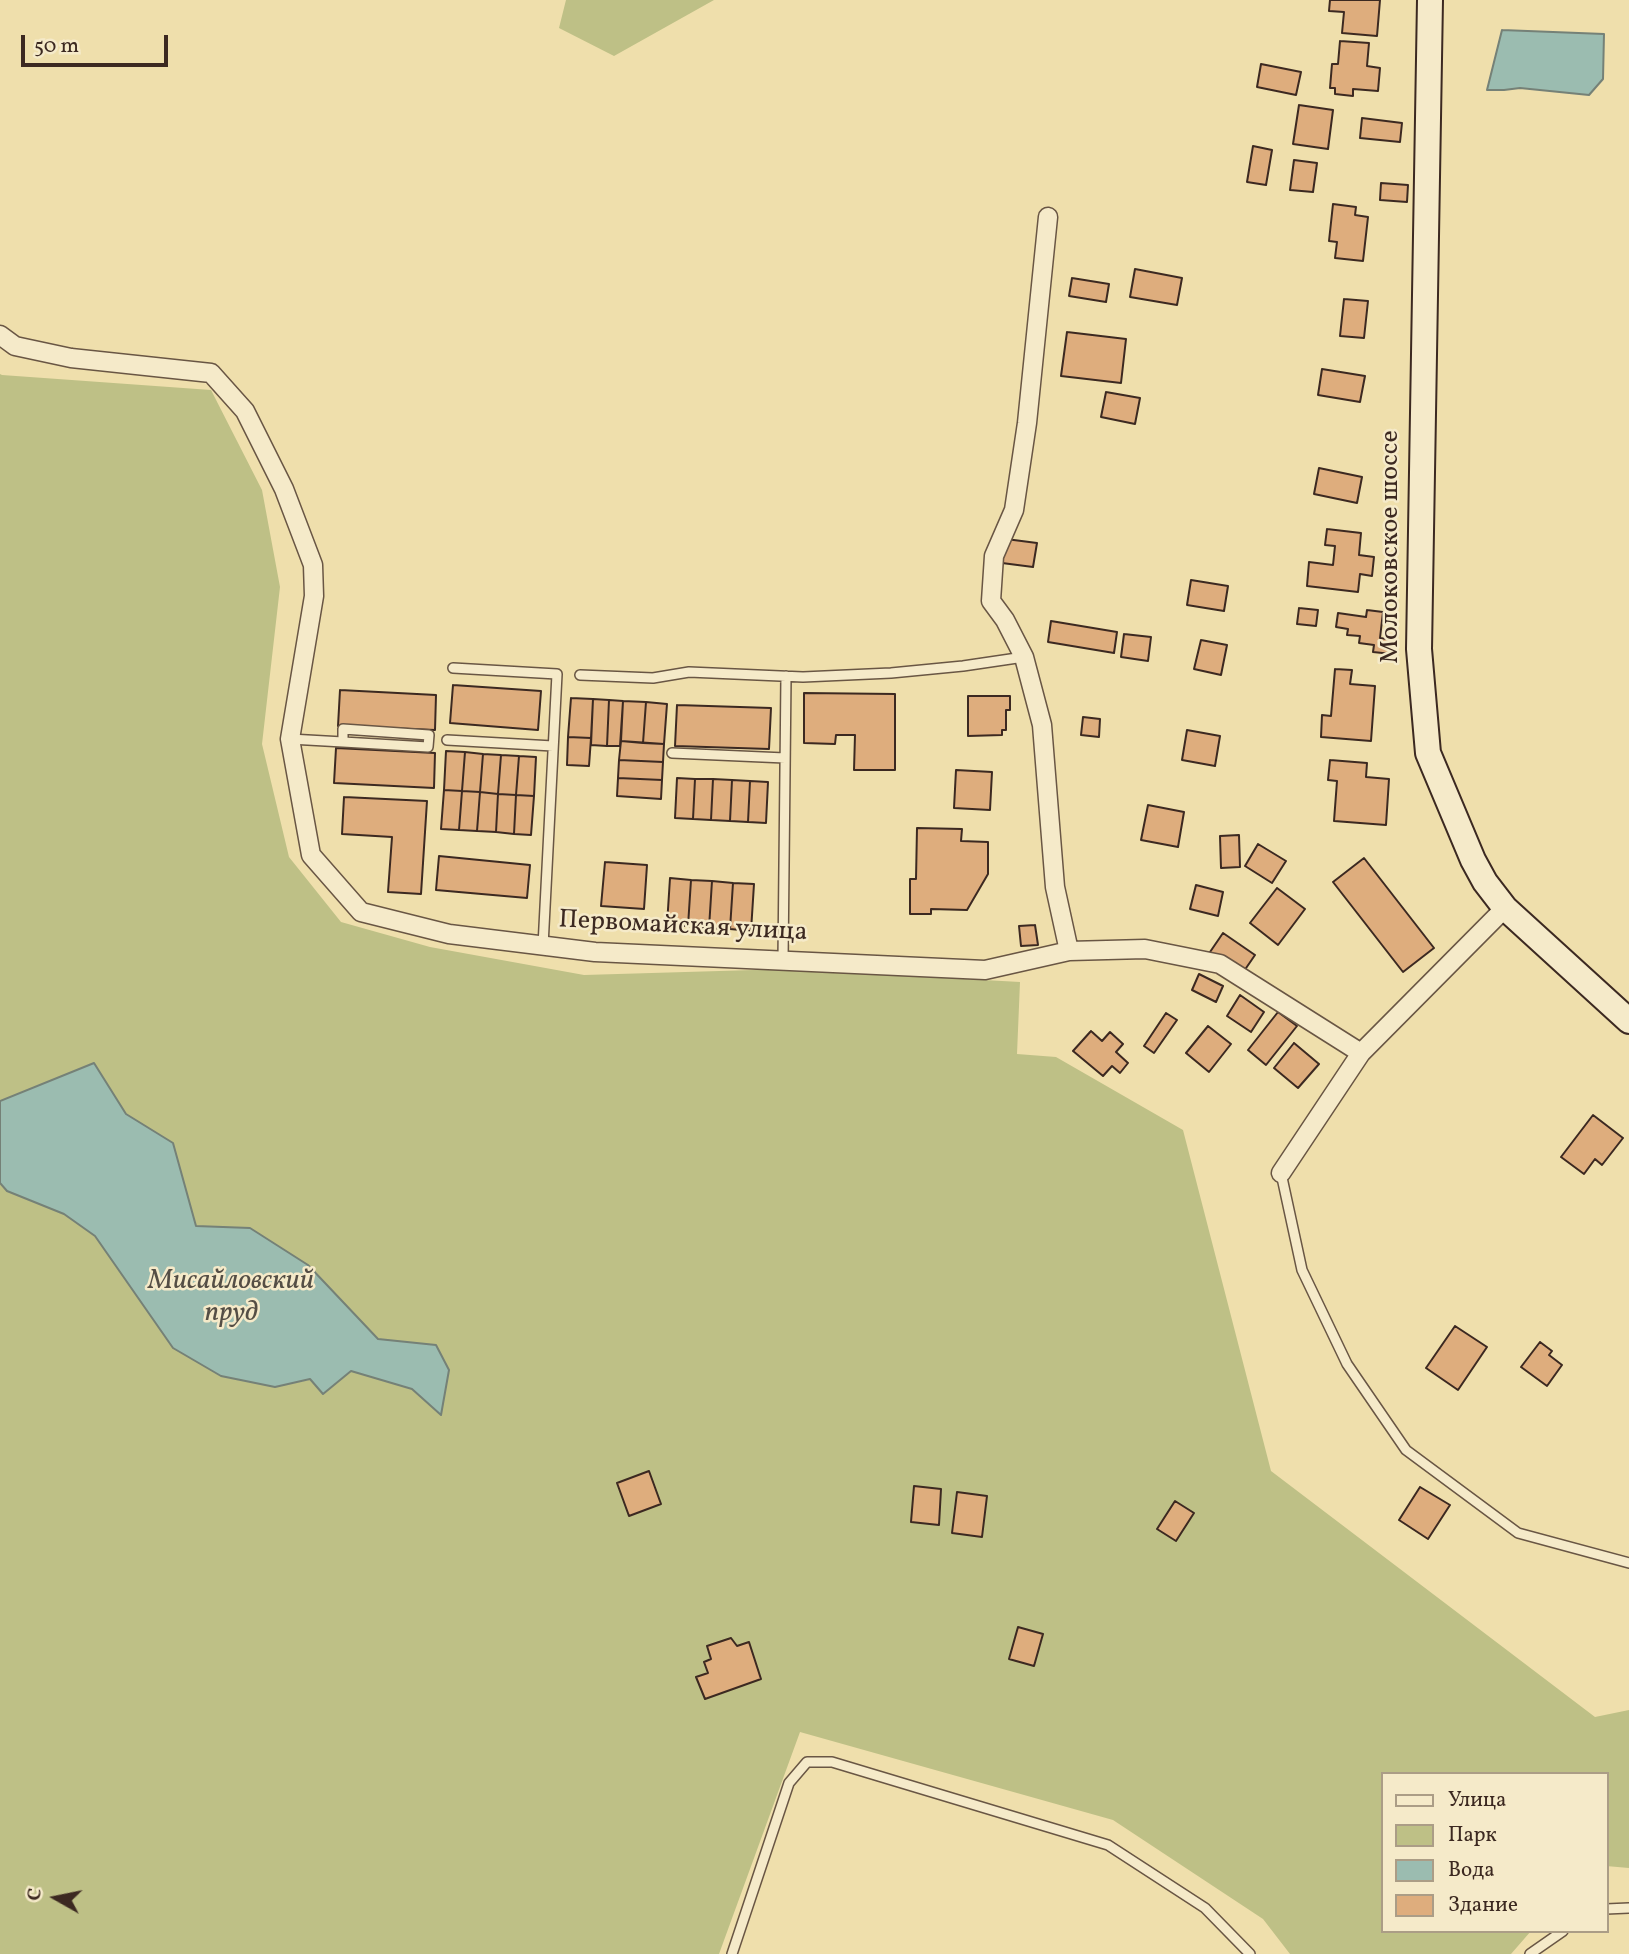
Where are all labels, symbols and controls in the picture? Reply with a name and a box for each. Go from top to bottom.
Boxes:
scale bar [24,21,172,65]
text: 50 m [34,32,79,61]
street label: Молоковское шоссе [1376,430,1408,664]
street label: Первомайская улица [558,906,808,950]
water label: Мисайловский пруд [148,1266,314,1332]
legend [1380,1772,1608,1933]
text: Улица [1448,1786,1506,1815]
text: Парк [1448,1821,1497,1850]
text: Вода [1448,1856,1495,1885]
north arrow [21,1863,91,1933]
text: С [21,1887,49,1903]
text: Здание [1448,1891,1518,1920]

